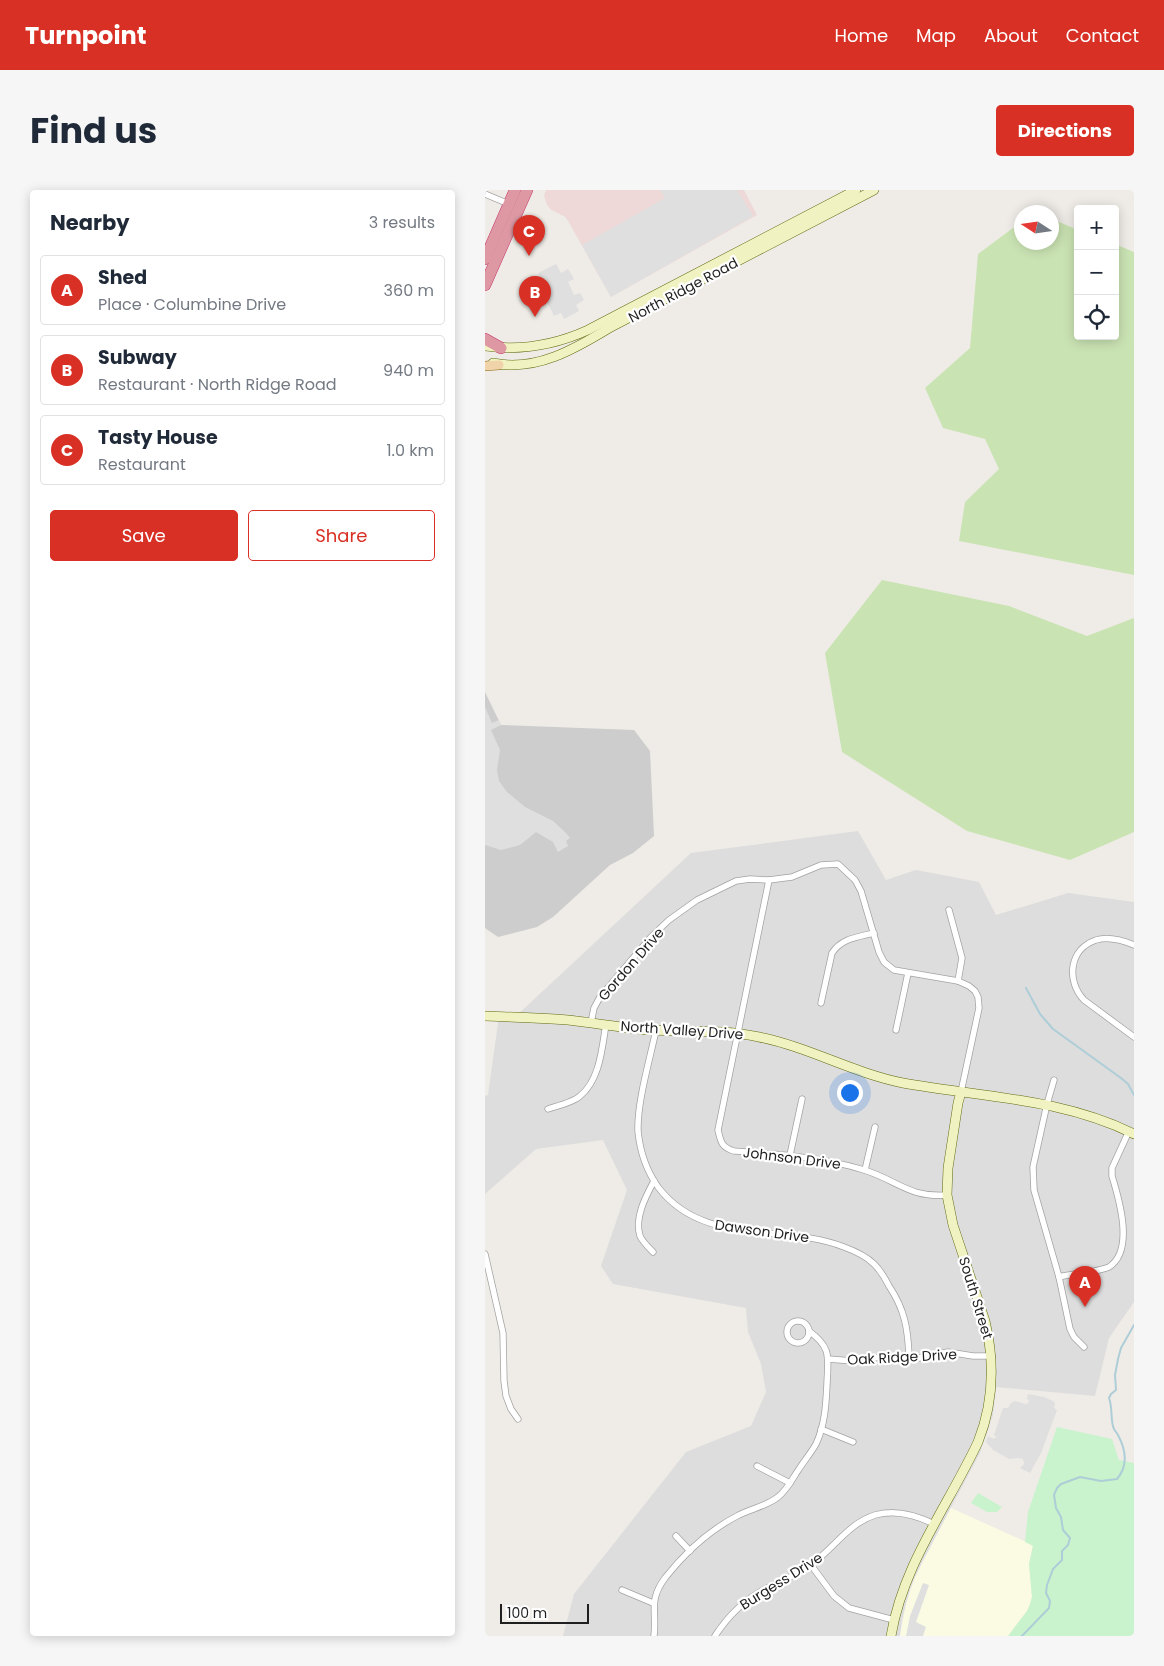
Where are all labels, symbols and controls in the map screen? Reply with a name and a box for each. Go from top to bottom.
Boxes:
text: Turnpoint [25,19,146,52]
text: Home [834,23,888,48]
text: Map [916,23,956,48]
text: About [984,23,1038,48]
text: Contact [1066,23,1139,48]
button: Directions [996,105,1134,156]
text: Find us [30,106,157,155]
north arrow [1014,205,1059,250]
map controls [1074,205,1119,340]
button: + [1074,205,1119,250]
text: Nearby [50,208,130,237]
text: 3 results [369,211,435,234]
pin: C [513,215,545,256]
button: − [1074,250,1119,295]
street label: North Ridge Road [625,253,741,327]
text: Shed [98,264,147,291]
pin: B [519,276,551,317]
text: A [61,279,73,302]
text: 360 m [384,279,434,302]
text: Place · Columbine Drive [98,293,286,316]
button: locate [1074,295,1119,340]
text: Subway [98,344,177,371]
text: B [62,359,72,382]
text: 940 m [383,359,434,382]
text: Restaurant · North Ridge Road [98,373,337,396]
text: Tasty House [98,424,218,451]
text: C [61,439,73,462]
text: 1.0 km [386,439,434,462]
text: Restaurant [98,453,186,476]
button: Save [50,510,238,561]
button: Share [248,510,435,561]
street label: Gordon Drive [594,923,669,1005]
street label: North Valley Drive [620,1016,744,1044]
your location [837,1080,863,1106]
street label: Johnson Drive [742,1142,842,1174]
street label: Dawson Drive [714,1214,811,1248]
street label: South Street [954,1254,998,1342]
pin: A [1069,1266,1101,1307]
street label: Oak Ridge Drive [847,1344,958,1370]
street label: Burgess Drive [736,1547,827,1614]
scale bar [500,1601,589,1624]
text: 100 m [507,1603,547,1623]

